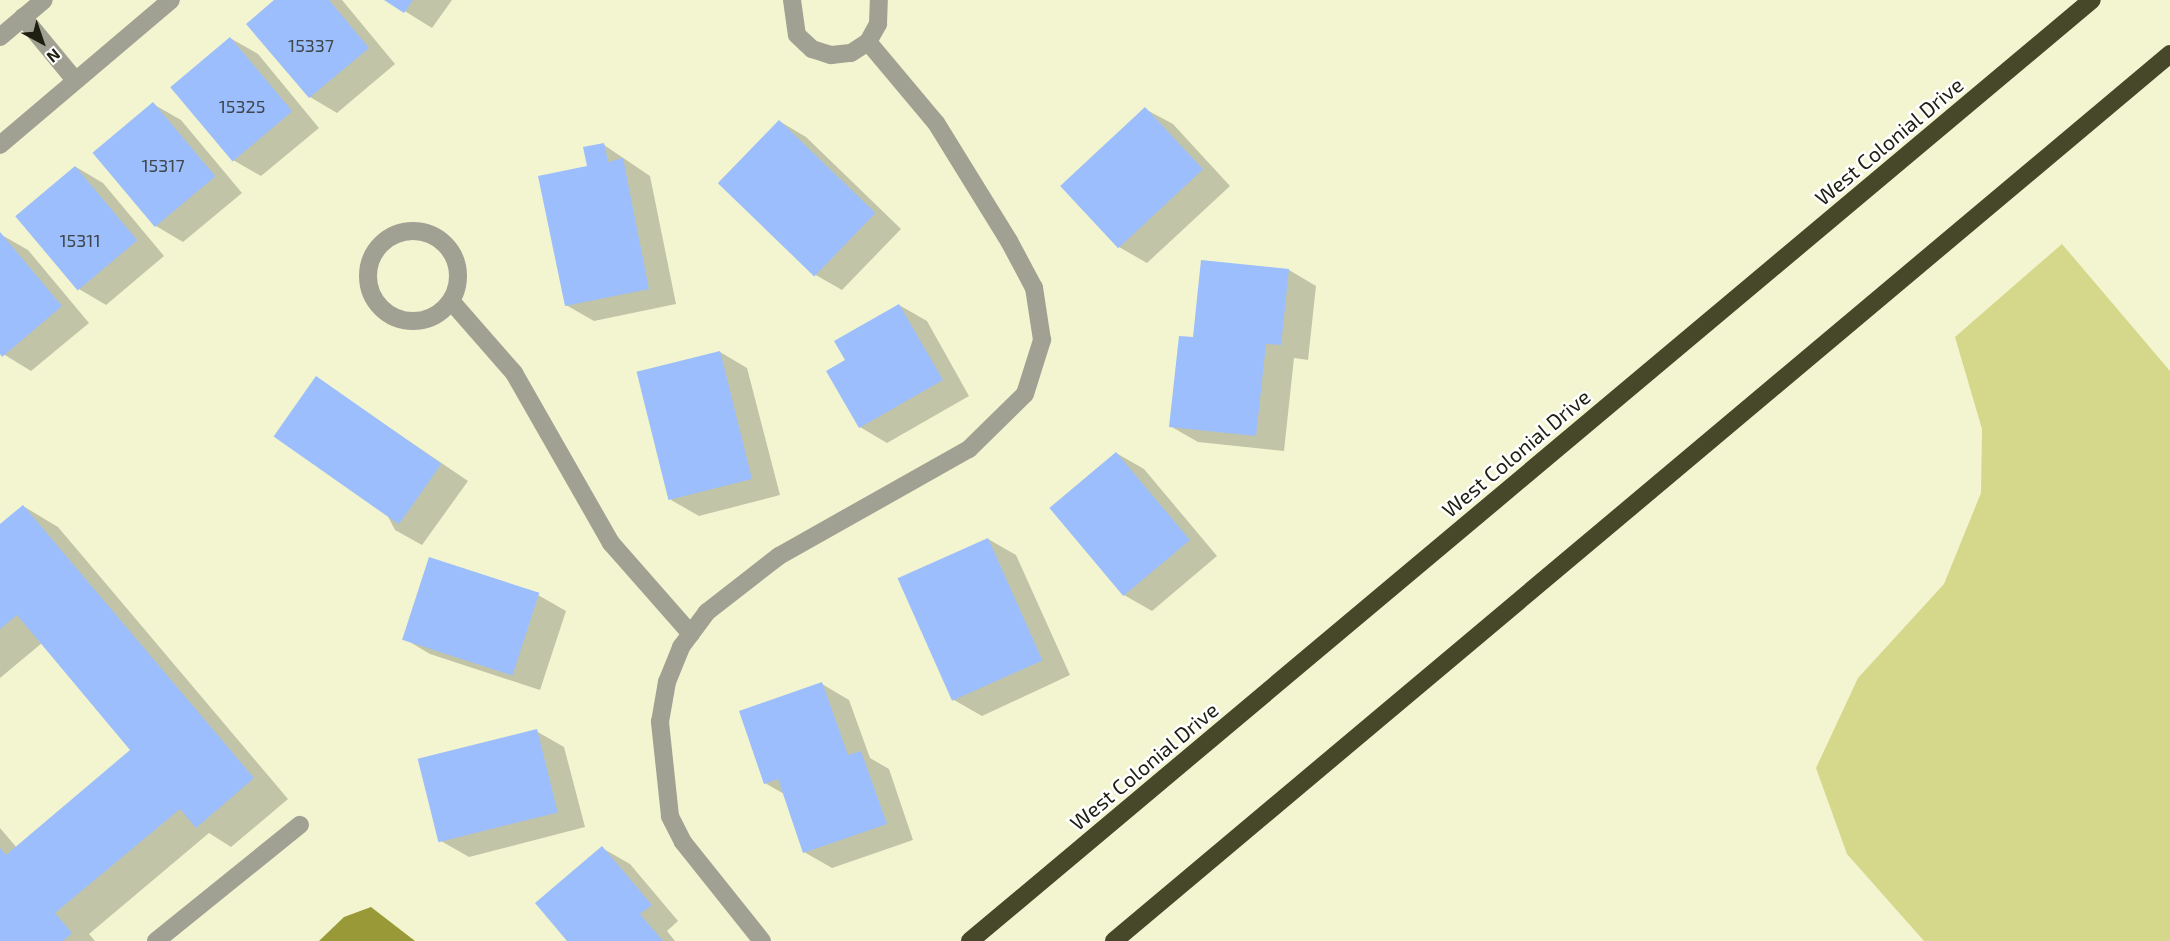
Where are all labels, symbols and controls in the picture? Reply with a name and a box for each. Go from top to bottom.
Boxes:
north arrow [12,12,72,72]
house number: 15337 [288,34,334,56]
text: N [43,45,64,67]
street label: West Colonial Drive [1810,72,1968,210]
house number: 15325 [219,95,265,117]
house number: 15317 [141,154,185,176]
house number: 15311 [59,229,101,251]
street label: West Colonial Drive [1437,384,1595,522]
street label: West Colonial Drive [1065,697,1223,835]

